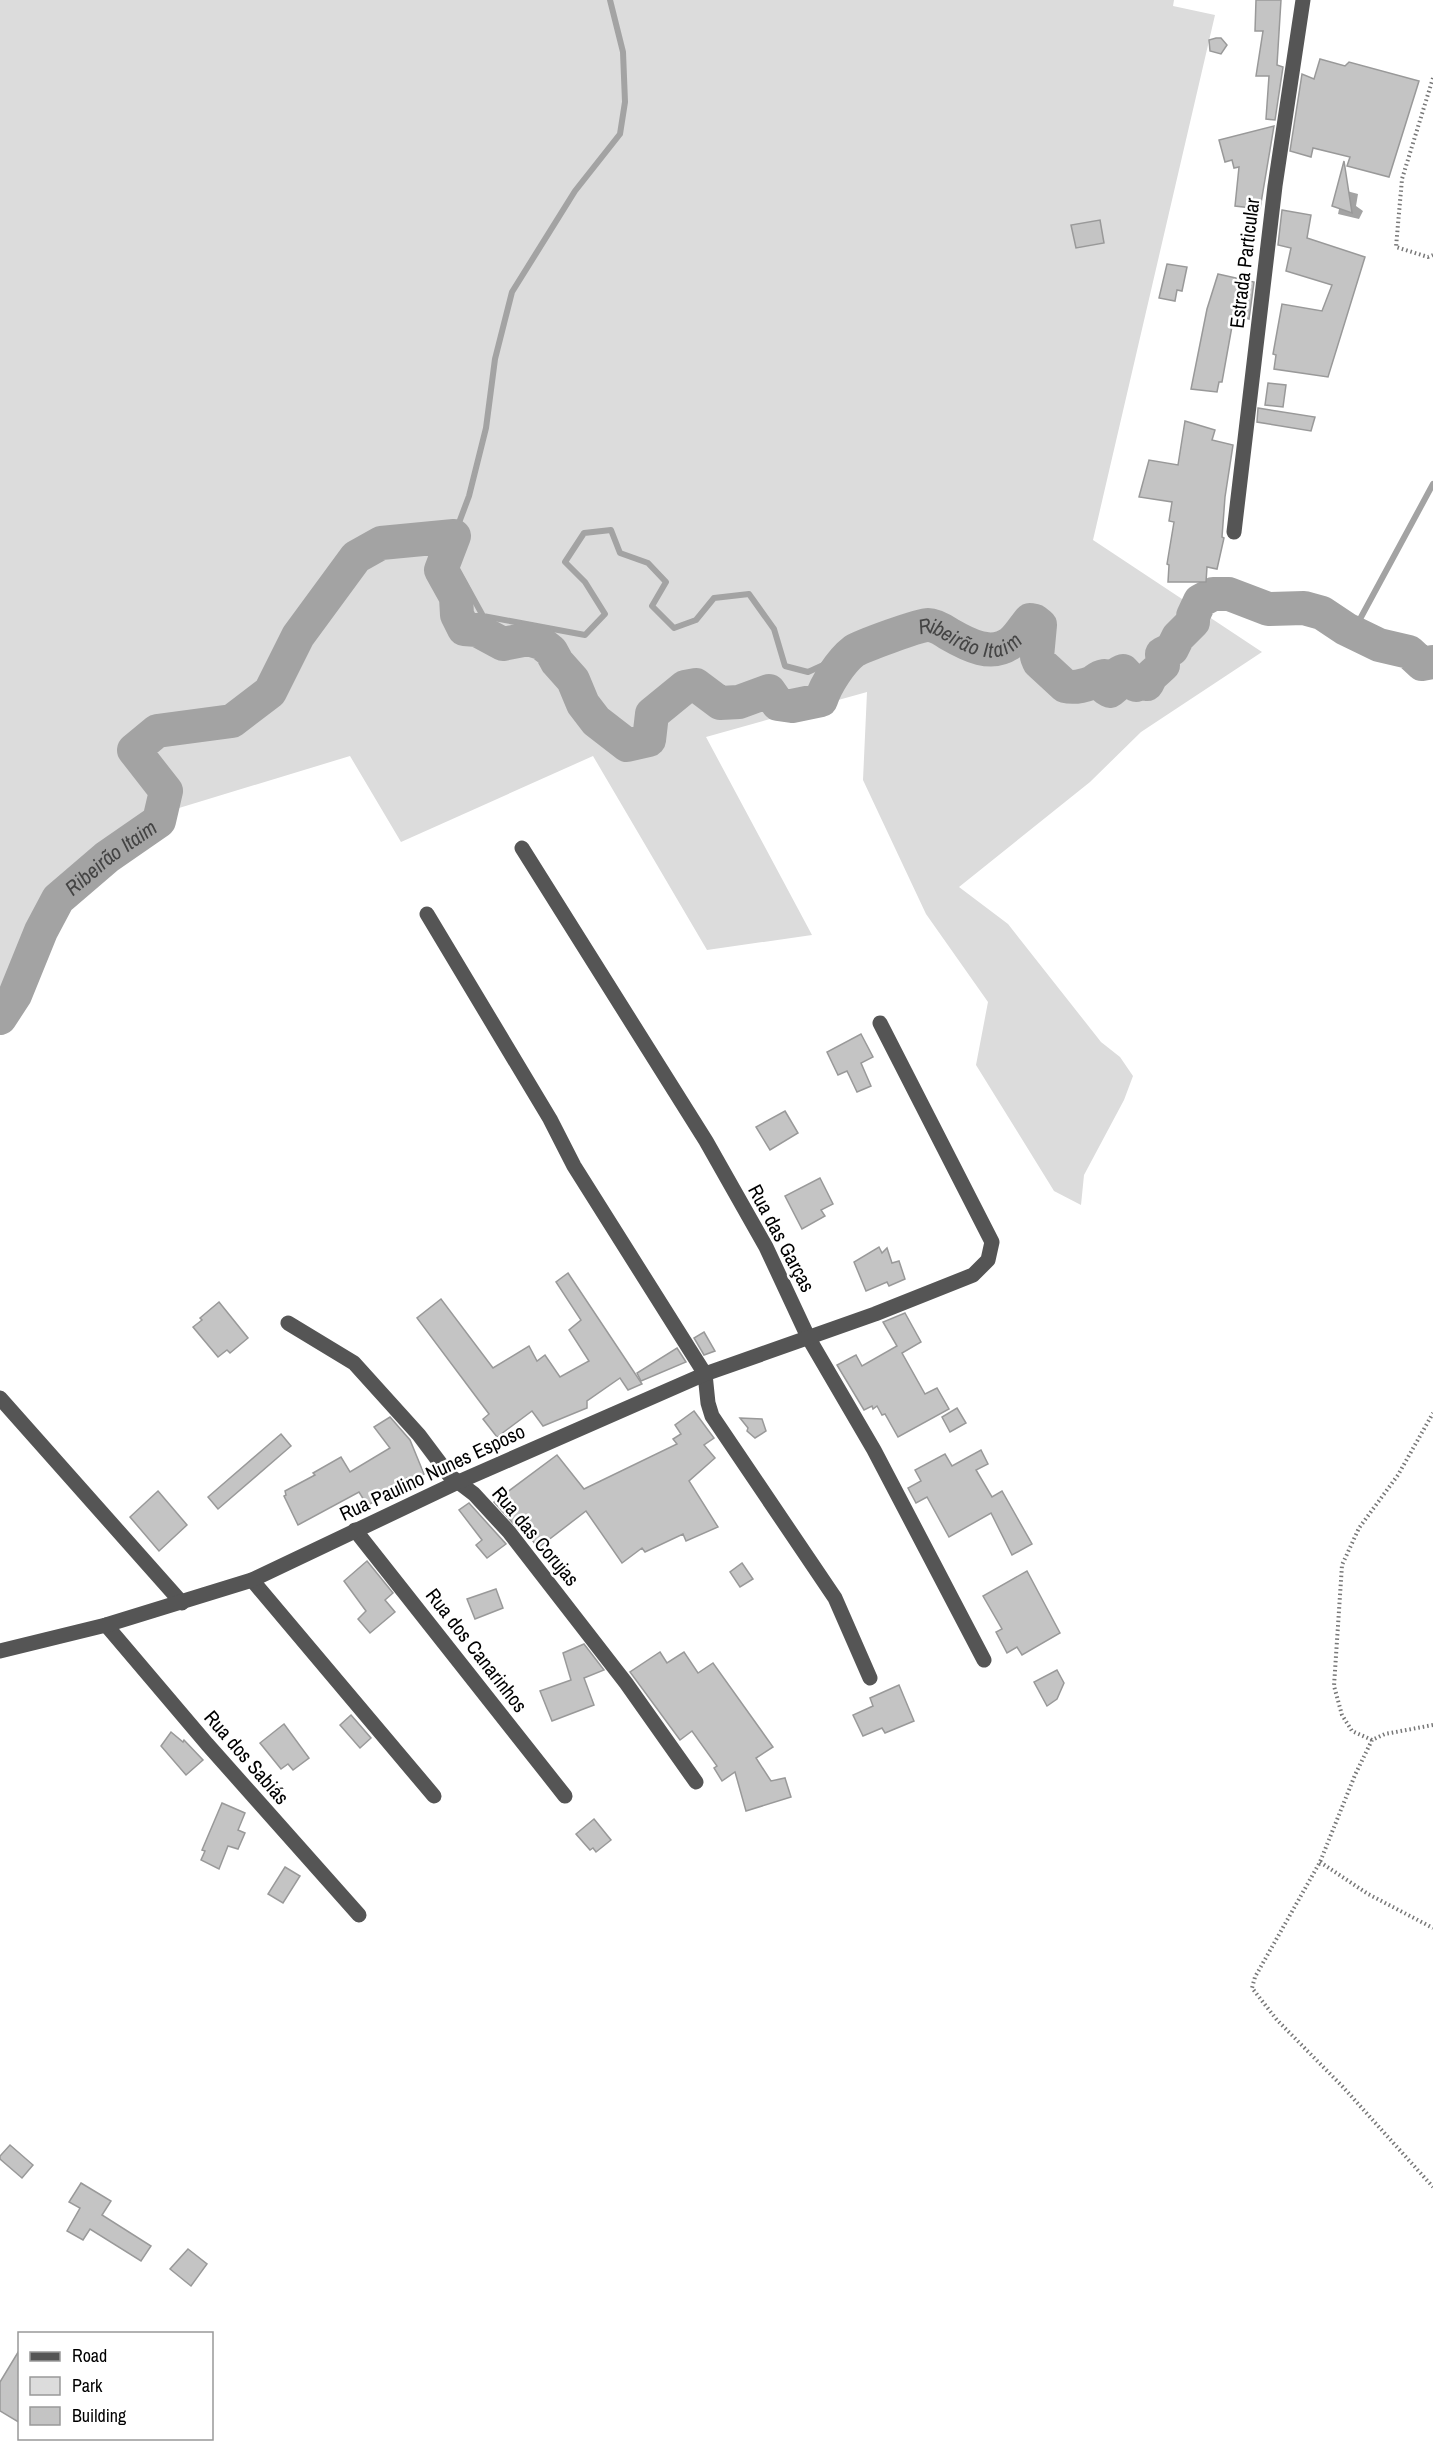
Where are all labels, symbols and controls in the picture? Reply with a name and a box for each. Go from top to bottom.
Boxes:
street label: Estrada Particular [1223,196,1265,330]
water label: Ribeirão Itaim [915,610,1028,664]
water label: Ribeirão Itaim [58,812,162,902]
street label: Rua das Garças [742,1179,822,1297]
street label: Rua Paulino Nunes Esposo [335,1417,529,1527]
street label: Rua das Corujas [486,1481,586,1591]
street label: Rua dos Canarinhos [420,1582,534,1718]
street label: Rua dos Sabiás [199,1704,295,1810]
legend [18,2332,213,2440]
text: Road [72,2343,107,2368]
text: Park [72,2373,103,2398]
text: Building [72,2403,127,2428]

